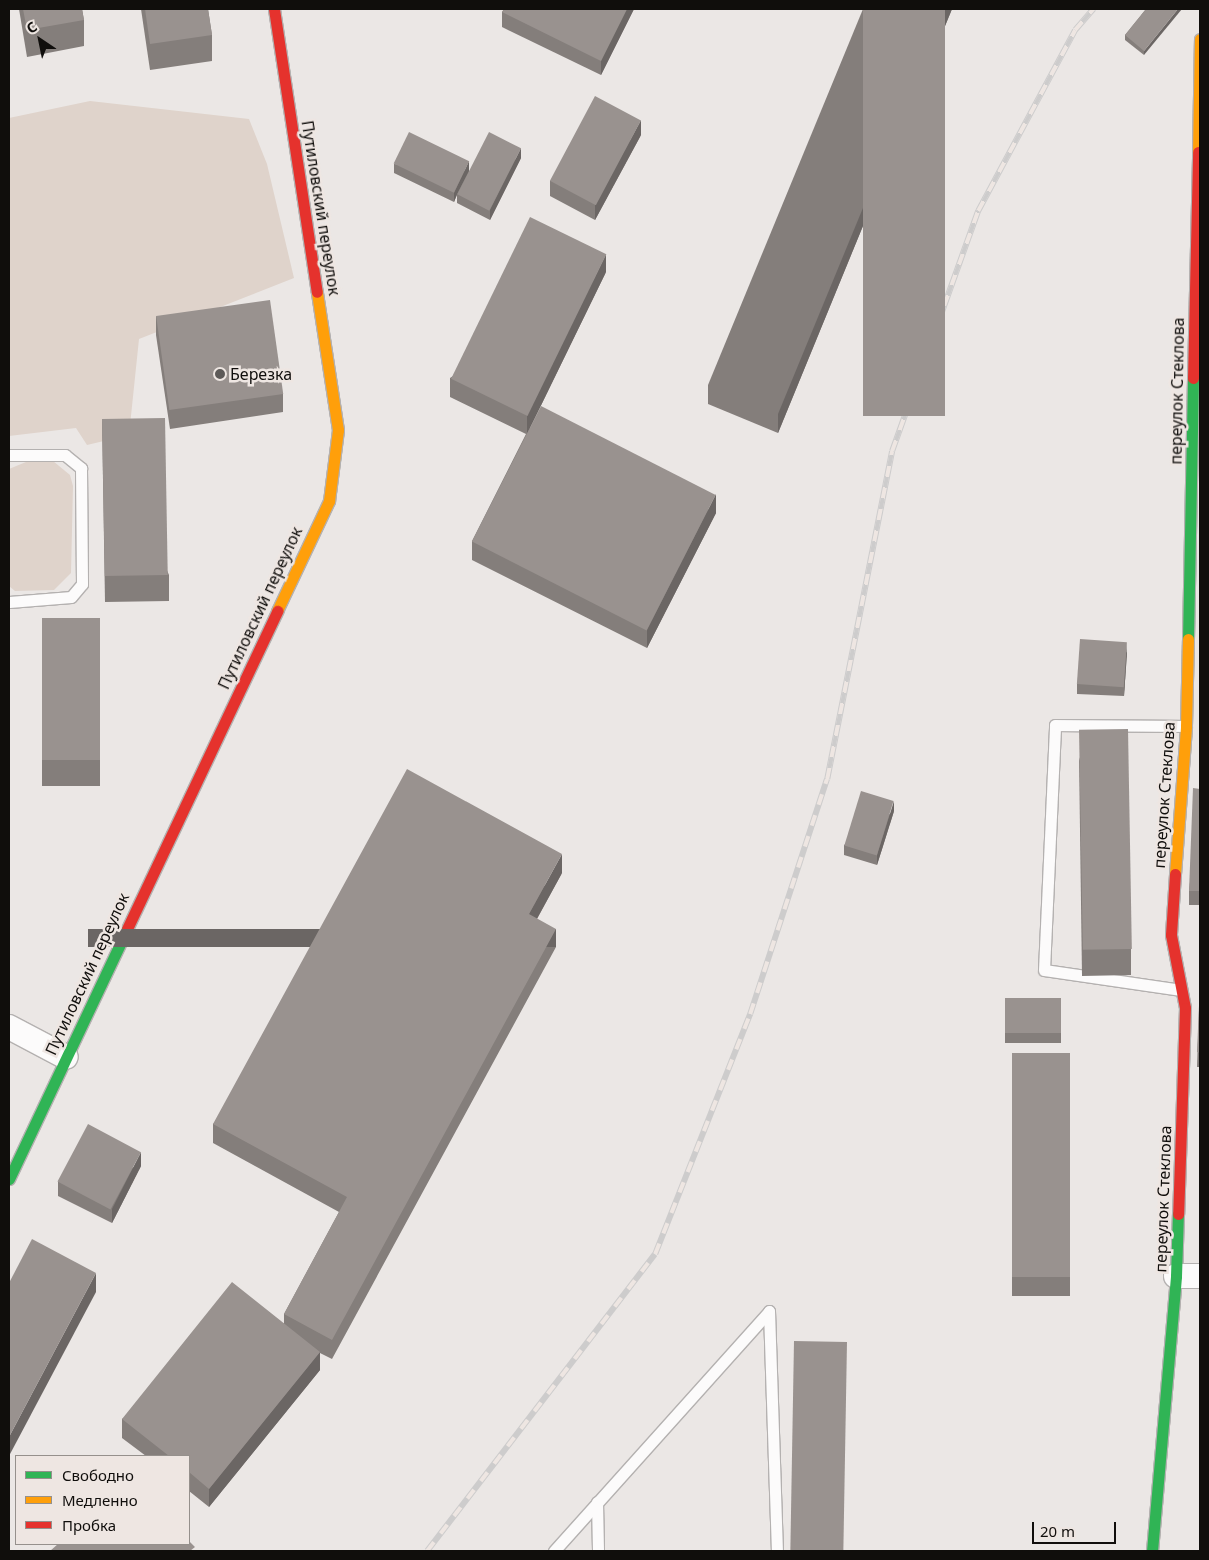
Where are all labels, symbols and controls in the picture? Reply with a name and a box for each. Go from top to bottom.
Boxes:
north arrow [15,15,65,65]
text: С [22,17,40,38]
street label: Путиловский переулок [298,119,344,297]
street label: переулок Стеклова [1166,317,1188,465]
place label: Березка [230,364,292,384]
marker: Березка [214,368,226,380]
street label: Путиловский переулок [214,524,306,692]
street label: переулок Стеклова [1149,721,1179,869]
street label: Путиловский переулок [41,890,133,1058]
street label: переулок Стеклова [1151,1125,1175,1273]
legend [15,1455,190,1545]
text: Свободно [62,1465,134,1485]
text: Медленно [62,1490,138,1510]
scale bar [1034,1512,1118,1544]
text: Пробка [62,1515,116,1535]
text: 20 m [1040,1521,1075,1541]

